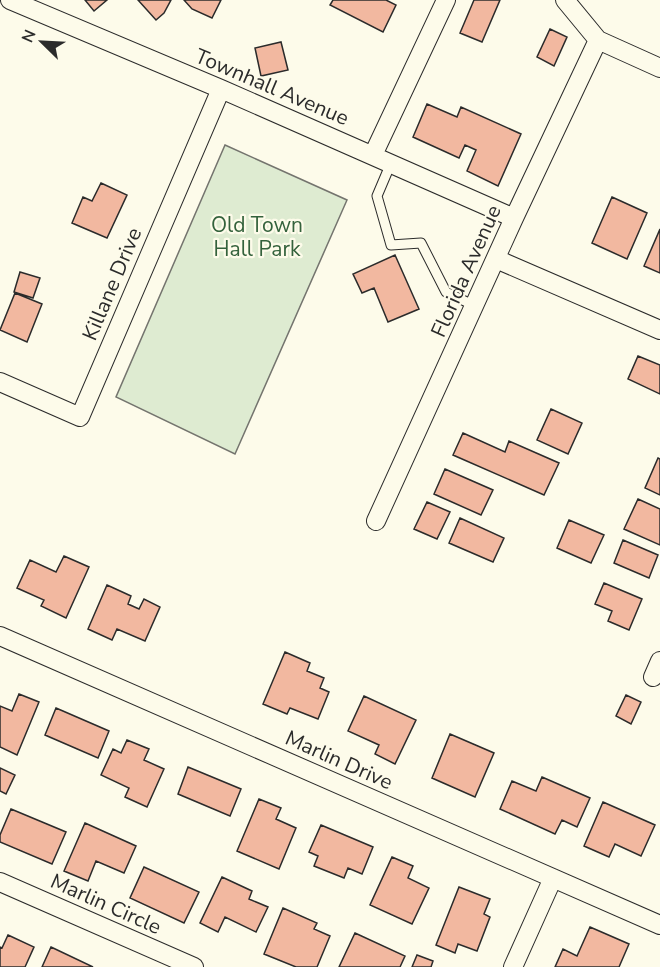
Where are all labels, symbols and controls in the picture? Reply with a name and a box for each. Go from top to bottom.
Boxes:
north arrow [12,12,72,72]
text: N [17,26,42,46]
street label: Townhall Avenue [191,42,353,132]
street label: Florida Avenue [424,200,508,342]
park label: Old Town Hall Park [211,211,303,263]
street label: Killane Drive [76,223,148,345]
street label: Marlin Drive [281,724,397,796]
street label: Marlin Circle [46,867,166,941]

